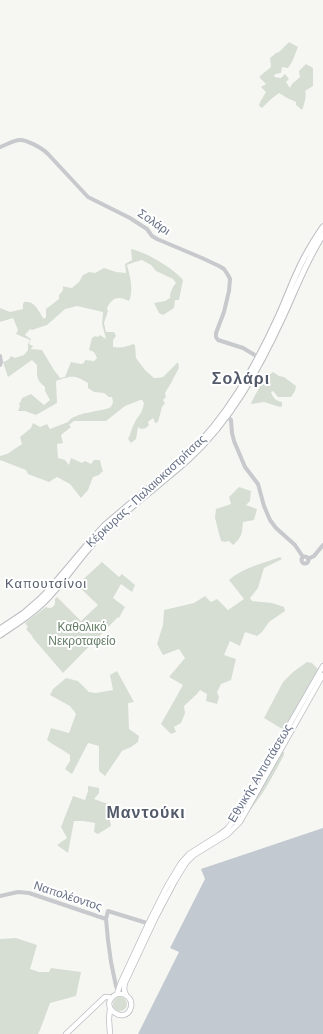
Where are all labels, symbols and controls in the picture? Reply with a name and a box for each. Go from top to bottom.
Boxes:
street label: Σολάρι [135,206,173,238]
district label: Σολάρι [212,369,270,389]
street label: Κέρκυρας - Παλαιοκαστρίτσας [83,432,209,550]
district label: Καπουτσίνοι [5,576,87,592]
park label: Καθολικό Νεκροταφείο [48,620,116,648]
street label: Εθνικής Αντιστάσεως [225,721,295,825]
district label: Μαντούκι [106,803,186,823]
street label: Ναπολέοντος [32,878,104,914]

